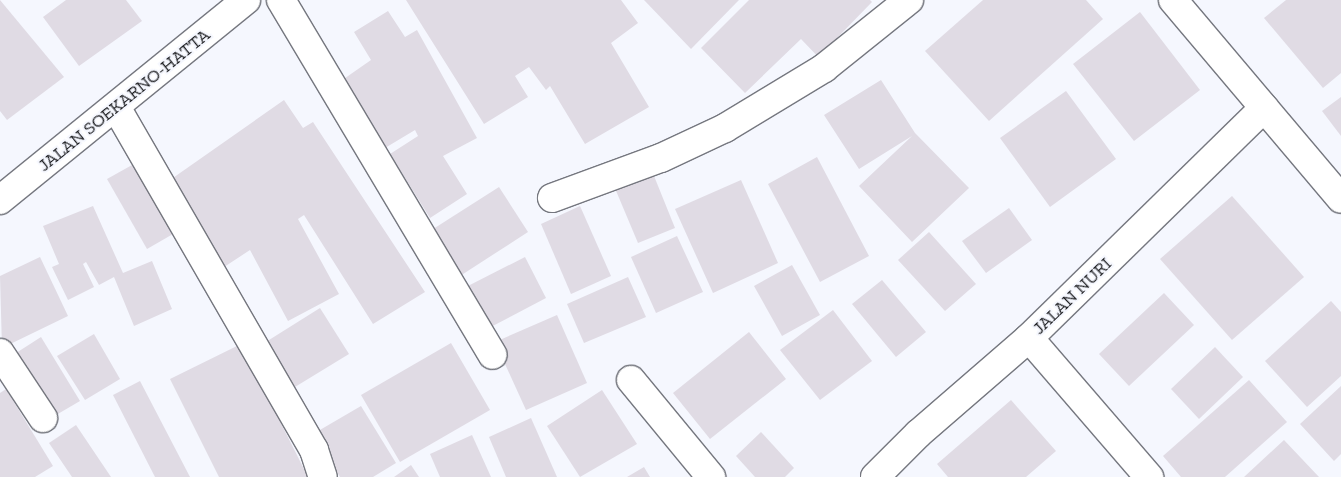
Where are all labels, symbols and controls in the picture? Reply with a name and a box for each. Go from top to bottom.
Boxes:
street label: JALAN SOEKARNO-HATTA [34,24,214,176]
street label: JALAN NURI [1028,253,1116,339]

